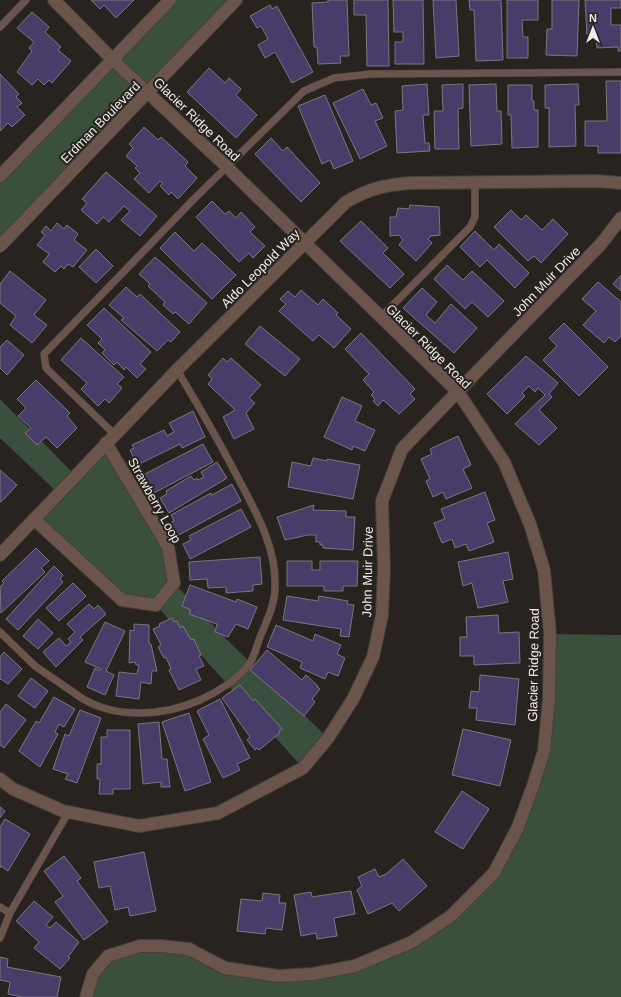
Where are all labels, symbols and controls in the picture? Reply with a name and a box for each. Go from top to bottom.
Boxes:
north arrow [573,8,613,48]
text: N [589,12,597,24]
street label: Glacier Ridge Road [151,75,243,164]
street label: Erdman Boulevard [58,78,143,166]
street label: Aldo Leopold Way [218,226,303,311]
street label: John Muir Drive [509,243,583,319]
street label: Glacier Ridge Road [383,301,474,392]
street label: Strawberry Loop [125,455,184,546]
street label: John Muir Drive [359,526,376,618]
street label: Glacier Ridge Road [525,608,542,722]

